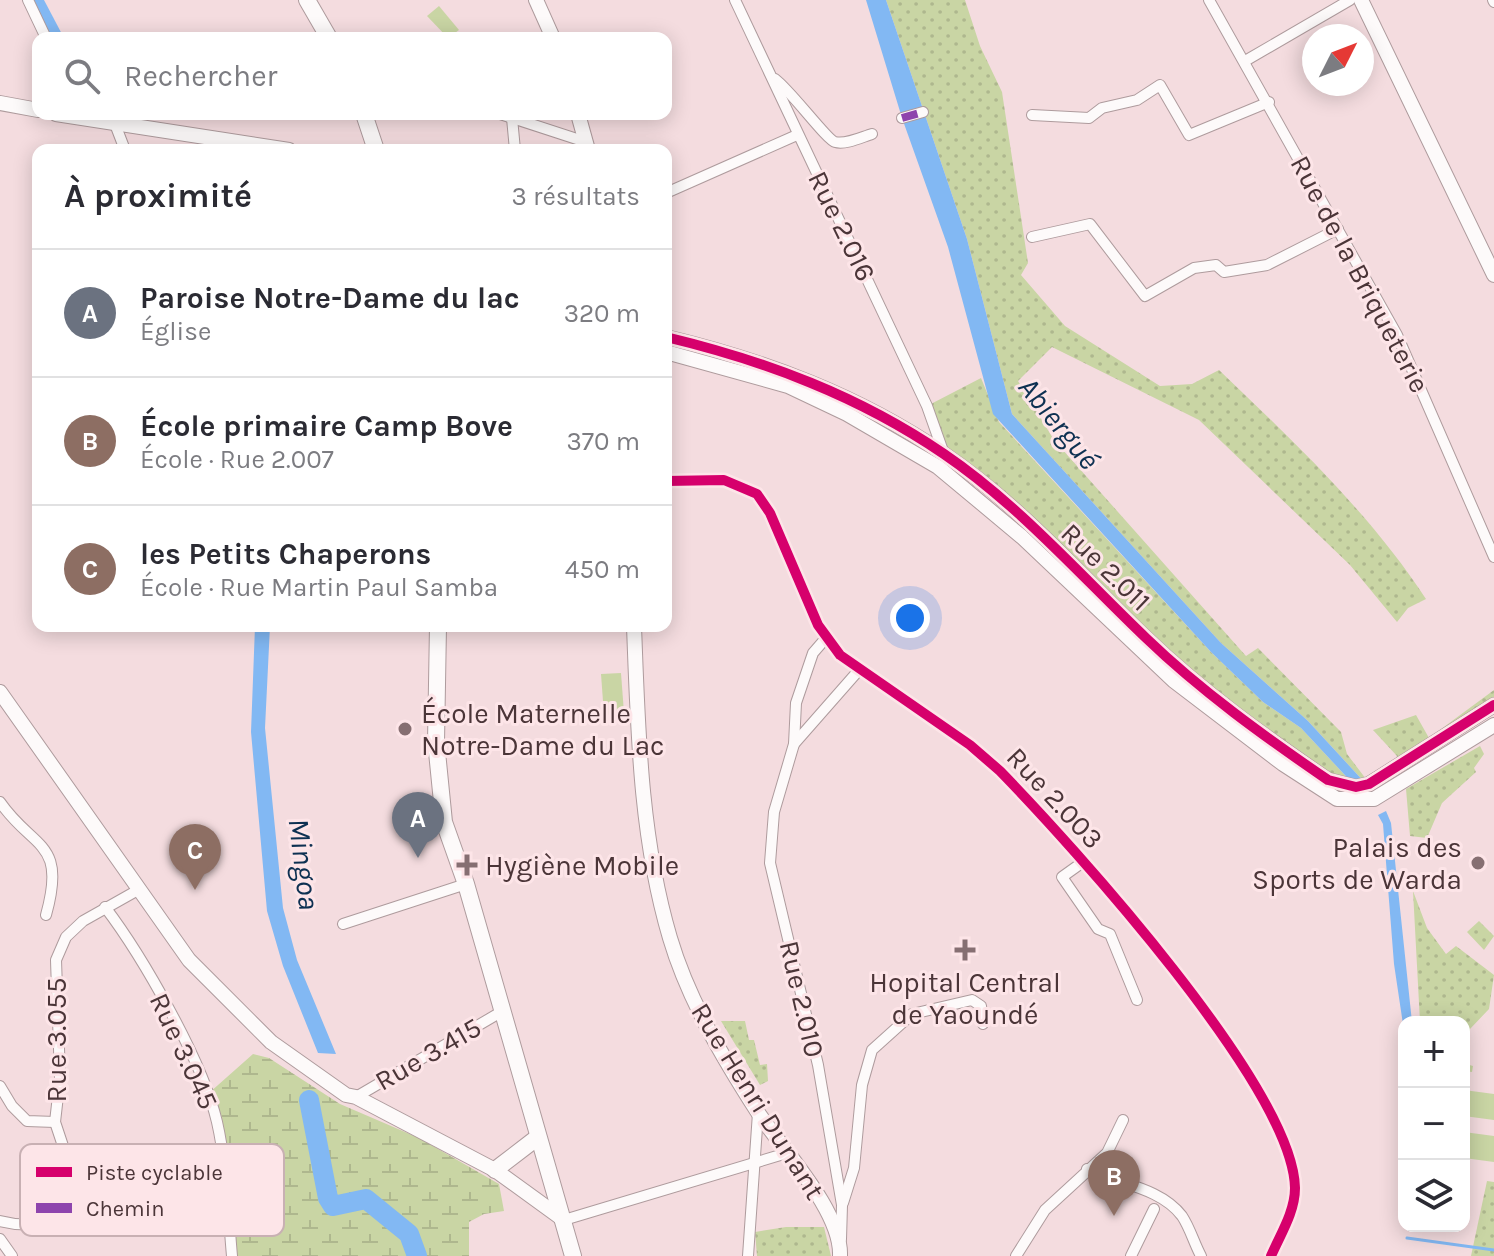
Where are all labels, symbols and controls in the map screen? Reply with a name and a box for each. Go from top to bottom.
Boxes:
north arrow [1302,24,1374,96]
search box [32,32,672,120]
icon: search [60,54,104,98]
text: Rechercher [124,58,277,94]
street label: Rue de la Briqueterie [1283,150,1437,398]
street label: Rue 2.016 [801,166,883,286]
text: À proximité [64,176,252,216]
text: 3 résultats [512,181,640,212]
text: Paroise Notre-Dame du lac [140,280,520,316]
text: A [82,298,98,329]
text: 320 m [564,298,640,329]
text: Église [140,316,211,347]
water label: Abiergué [1011,370,1107,477]
text: École primaire Camp Bove [140,408,513,444]
text: B [82,426,98,457]
text: 370 m [567,426,640,457]
text: École · Rue 2.007 [140,444,334,475]
street label: Rue 2.011 [1054,516,1158,618]
text: les Petits Chaperons [140,536,431,572]
text: C [82,554,98,585]
text: 450 m [565,554,640,585]
text: École · Rue Martin Paul Samba [140,572,498,603]
your location [890,598,930,638]
place label: École Maternelle Notre-Dame du Lac [421,696,665,762]
marker: École Maternelle Notre-Dame du Lac [396,720,414,738]
street label: Rue 2.003 [1000,741,1110,855]
pin: A [392,792,444,858]
water label: Mingoa [281,816,327,912]
pin: C [169,824,221,890]
place label: Palais des Sports de Warda [1252,831,1462,896]
place label: Hygiène Mobile [485,849,679,882]
marker: Hygiène Mobile [456,854,478,876]
marker: Palais des Sports de Warda [1469,854,1487,872]
street label: Rue 2.010 [773,937,831,1061]
marker: Hopital Central de Yaoundé [954,939,976,961]
place label: Hopital Central de Yaoundé [869,966,1061,1031]
street label: Rue 3.055 [40,978,73,1102]
street label: Rue 3.045 [143,988,225,1114]
street label: Rue Henri Dunant [684,997,832,1205]
street label: Rue 3.415 [369,1010,487,1098]
map controls [1398,1016,1470,1232]
button: + [1398,1016,1470,1088]
button: − [1398,1088,1470,1160]
legend [20,1144,284,1236]
pin: B [1088,1150,1140,1216]
text: Piste cyclable [86,1160,223,1186]
button: layers [1398,1160,1470,1232]
text: Chemin [86,1196,164,1222]

